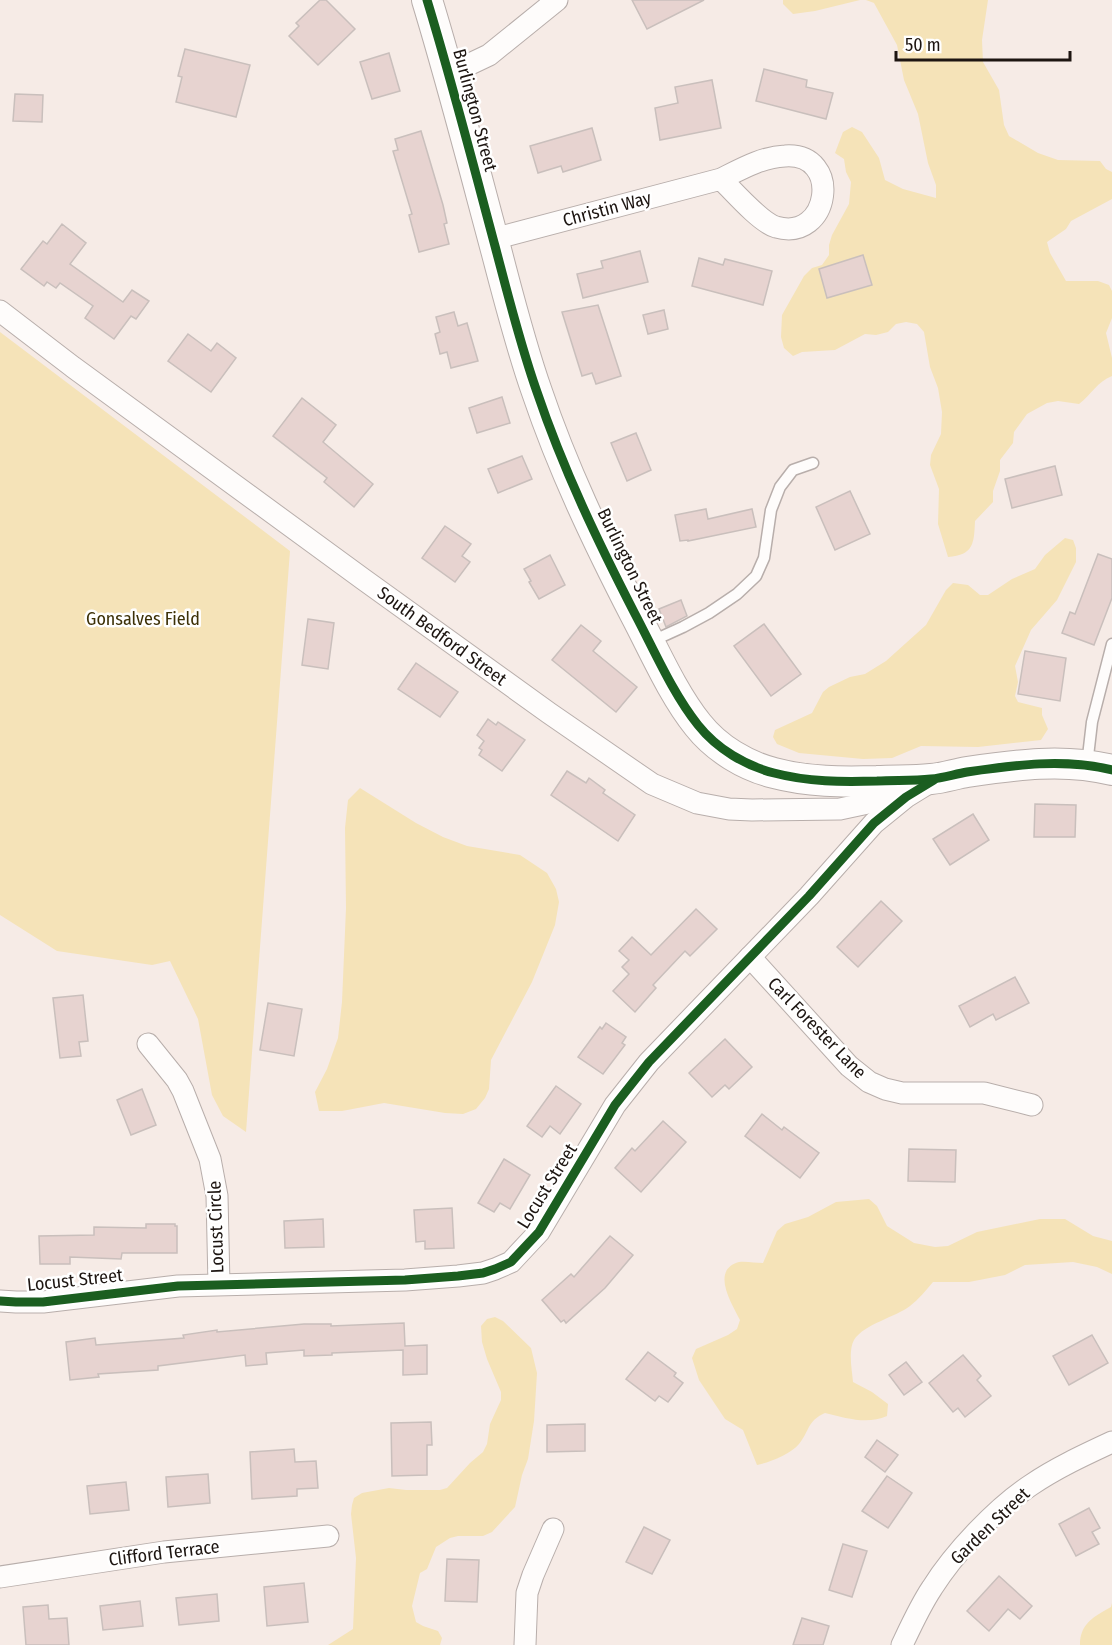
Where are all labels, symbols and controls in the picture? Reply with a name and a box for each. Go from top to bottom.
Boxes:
scale bar [896,24,1070,62]
text: 50 m [905,34,941,56]
street label: Burlington Street [448,46,502,174]
street label: Christin Way [560,187,654,231]
street label: Burlington Street [593,505,668,627]
street label: South Bedford Street [373,582,511,690]
park label: Gonsalves Field [86,608,200,630]
street label: Carl Forester Lane [763,973,871,1083]
street label: Locust Street [512,1139,582,1233]
street label: Locust Circle [203,1180,229,1274]
street label: Locust Street [26,1264,124,1296]
street label: Garden Street [946,1483,1034,1569]
street label: Clifford Terrace [107,1535,221,1571]

